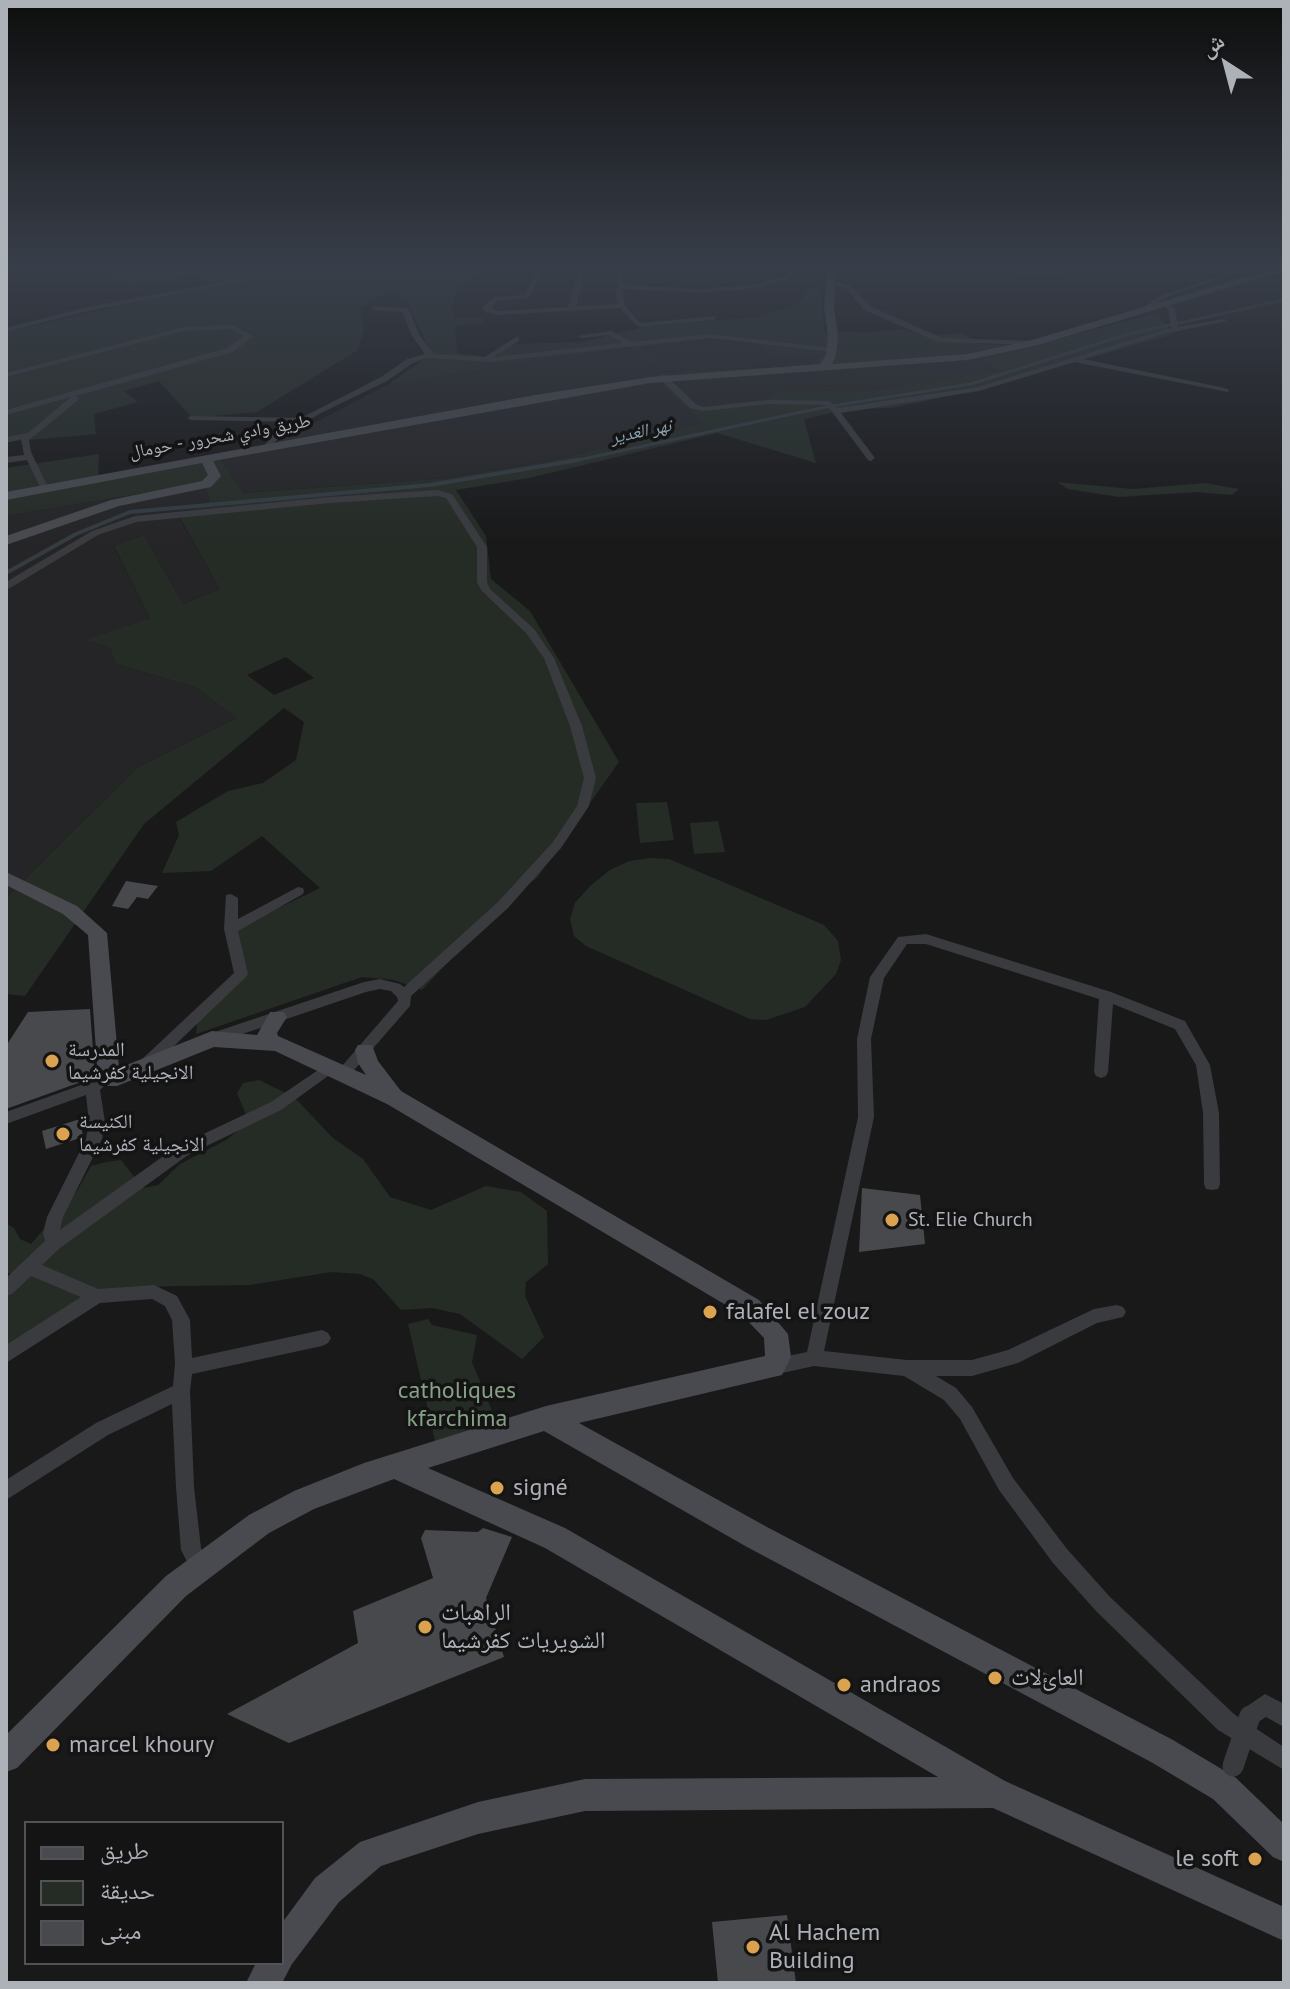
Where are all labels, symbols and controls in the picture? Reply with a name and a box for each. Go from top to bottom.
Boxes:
north arrow [1186,24,1266,104]
text: ش [1194,26,1230,63]
street label: طريق وادي شحرور - حومال [128,410,312,464]
water label: نهر الغدير [609,415,673,449]
place label: المدرسة الانجيلية كفرشيما [68,1038,193,1085]
marker: المدرسة الانجيلية كفرشيما [43,1052,61,1070]
place label: الكنيسة الانجيلية كفرشيما [79,1110,204,1157]
marker: الكنيسة الانجيلية كفرشيما [54,1125,72,1143]
place label: St. Elie Church [908,1208,1033,1232]
marker: St. Elie Church [883,1211,901,1229]
place label: falafel el zouz [726,1298,870,1326]
marker: falafel el zouz [701,1303,719,1321]
park label: catholiques kfarchima [398,1377,516,1433]
place label: signé [513,1474,568,1502]
marker: signé [488,1479,506,1497]
place label: الراهبات الشويريات كفرشيما [441,1599,605,1655]
marker: الراهبات الشويريات كفرشيما [416,1618,434,1636]
place label: العائﻻت [1011,1664,1084,1692]
marker: العائﻻت [986,1669,1004,1687]
place label: andraos [860,1671,941,1699]
marker: andraos [835,1676,853,1694]
place label: marcel khoury [69,1731,214,1759]
marker: marcel khoury [44,1736,62,1754]
legend [24,1821,284,1965]
text: طريق [100,1835,149,1866]
place label: le soft [1175,1845,1239,1873]
marker: le soft [1246,1850,1264,1868]
text: حديقة [100,1875,155,1906]
text: مبنى [100,1915,141,1946]
place label: Al Hachem Building [769,1919,880,1975]
marker: Al Hachem Building [744,1938,762,1956]

